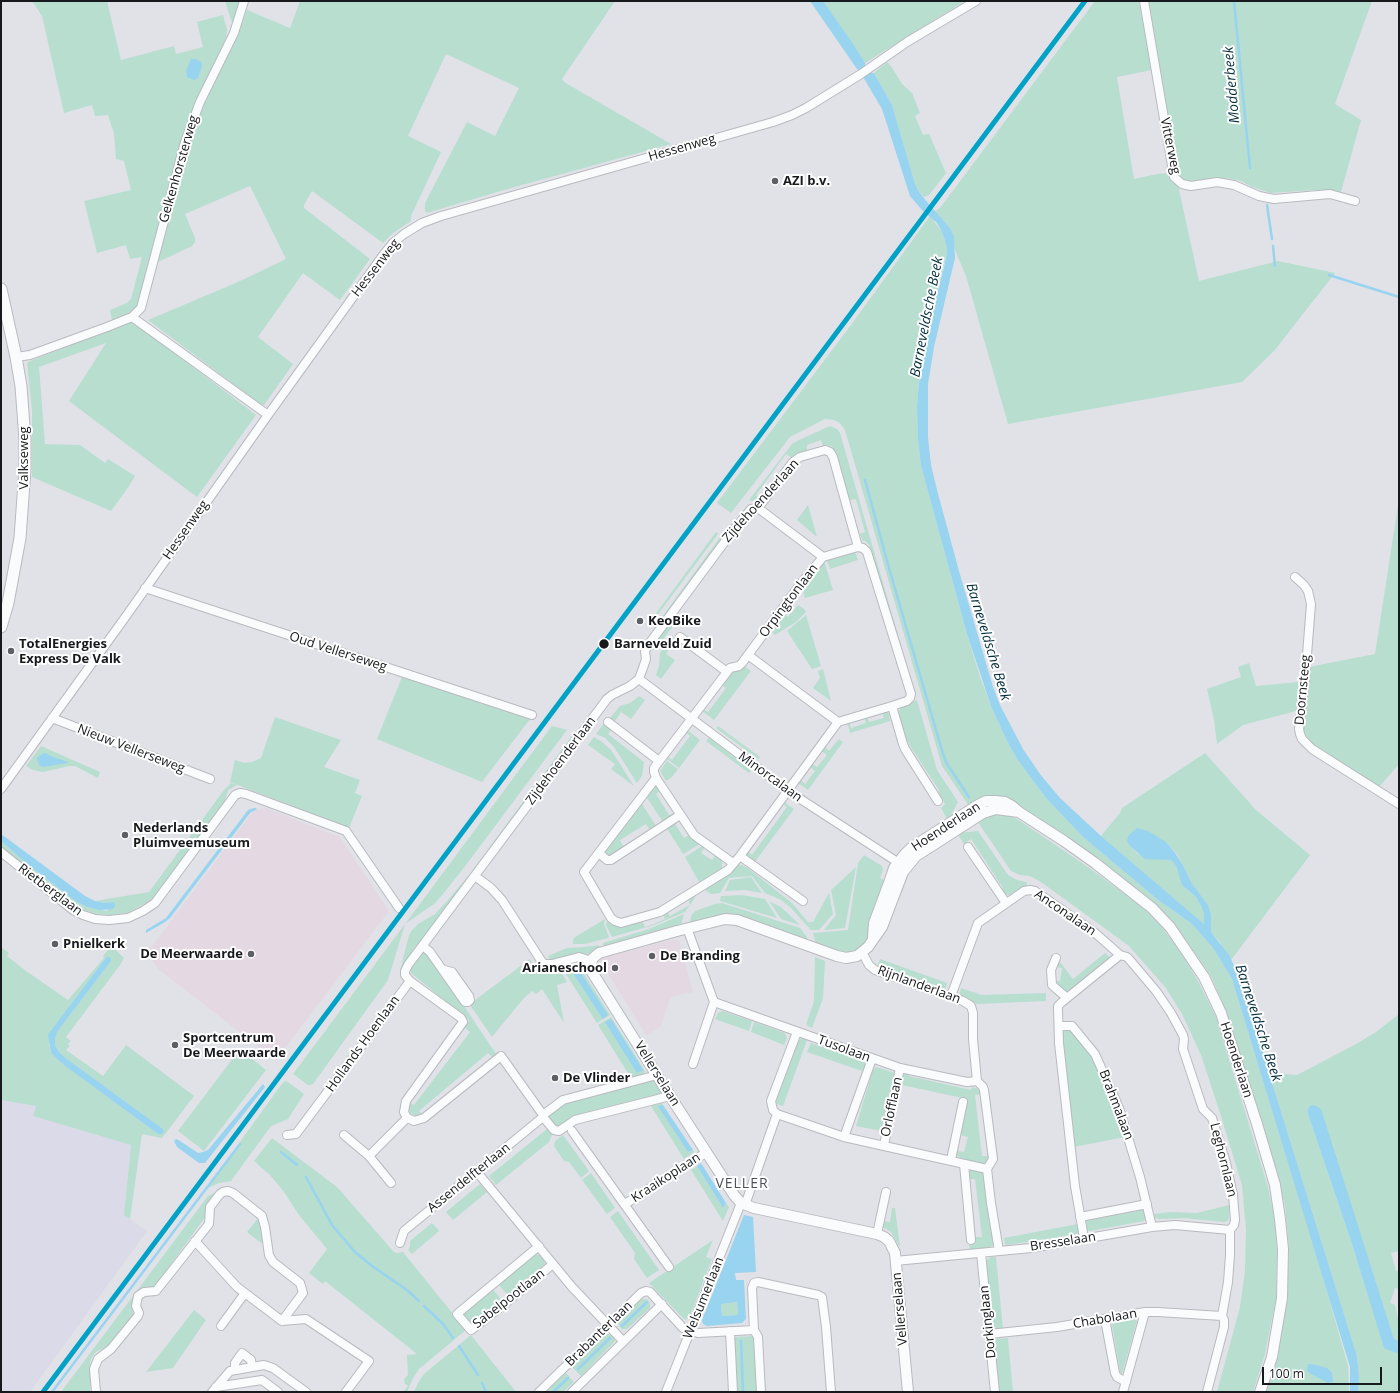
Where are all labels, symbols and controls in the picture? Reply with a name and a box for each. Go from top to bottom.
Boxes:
water label: Modderbeek [1220,46,1244,124]
street label: Gelkenhorsterweg [156,113,202,225]
street label: Vitterweg [1156,116,1184,176]
street label: Hessenweg [647,131,717,165]
place label: AZI b.v. [783,173,830,189]
marker: AZI b.v. [770,176,780,186]
street label: Hessenweg [349,236,403,300]
water label: Barneveldsche Beek [907,255,947,379]
street label: Valkseweg [16,426,32,490]
street label: Zijdehoenderlaan [720,456,802,546]
street label: Hessenweg [160,497,212,563]
street label: Orpingtonlaan [756,561,822,641]
water label: Barneveldsche Beek [962,581,1014,703]
place label: KeoBike [648,613,701,629]
marker: KeoBike [635,616,645,626]
street label: Oud Vellerseweg [287,629,389,675]
place label: TotalEnergies Express De Valk [19,636,121,667]
place label: Barneveld Zuid [614,636,712,652]
marker: Barneveld Zuid [597,637,611,651]
marker: TotalEnergies Express De Valk [6,646,16,656]
street label: Doornsteeg [1292,654,1314,726]
street label: Zijdehoenderlaan [523,714,599,808]
street label: Nieuw Vellerseweg [75,721,187,777]
street label: Minorcalaan [735,749,805,805]
street label: Hoenderlaan [909,799,983,855]
place label: Nederlands Pluimveemuseum [133,820,250,851]
marker: Nederlands Pluimveemuseum [120,830,130,840]
street label: Rietberglaan [15,861,85,919]
street label: Anconalaan [1031,887,1099,939]
place label: Pnielkerk [63,936,125,952]
marker: Pnielkerk [50,939,60,949]
place label: De Meerwaarde [140,946,243,962]
place label: De Branding [660,948,740,964]
marker: De Meerwaarde [246,949,256,959]
marker: De Branding [647,951,657,961]
place label: Arianeschool [522,960,607,976]
water label: Barneveldsche Beek [1231,962,1285,1084]
marker: Arianeschool [610,963,620,973]
street label: Rijnlanderlaan [875,963,963,1007]
street label: Hollands Hoenlaan [323,993,403,1095]
street label: Hoenderlaan [1216,1020,1256,1100]
place label: Sportcentrum De Meerwaarde [183,1030,286,1061]
street label: Tusolaan [816,1032,872,1066]
street label: Vellerselaan [631,1039,683,1109]
marker: Sportcentrum De Meerwaarde [170,1040,180,1050]
street label: Brahmalaan [1095,1068,1137,1142]
place label: De Vlinder [563,1070,630,1086]
marker: De Vlinder [550,1073,560,1083]
street label: Orlofflaan [878,1076,906,1138]
street label: Leghornlaan [1206,1121,1240,1199]
street label: Assendelfterlaan [425,1140,513,1216]
street label: Kraaikoplaan [628,1150,704,1206]
district label: VELLER [715,1176,769,1192]
street label: Bresselaan [1029,1229,1097,1255]
street label: Welsumerlaan [680,1255,728,1341]
street label: Sabelpootlaan [470,1266,548,1332]
street label: Vellerselaan [889,1272,911,1346]
street label: Dorkinglaan [976,1285,1000,1359]
street label: Brabanterlaan [562,1298,636,1370]
street label: Chabolaan [1072,1306,1138,1332]
scale bar [1264,1359,1384,1385]
text: 100 m [1269,1365,1304,1382]

